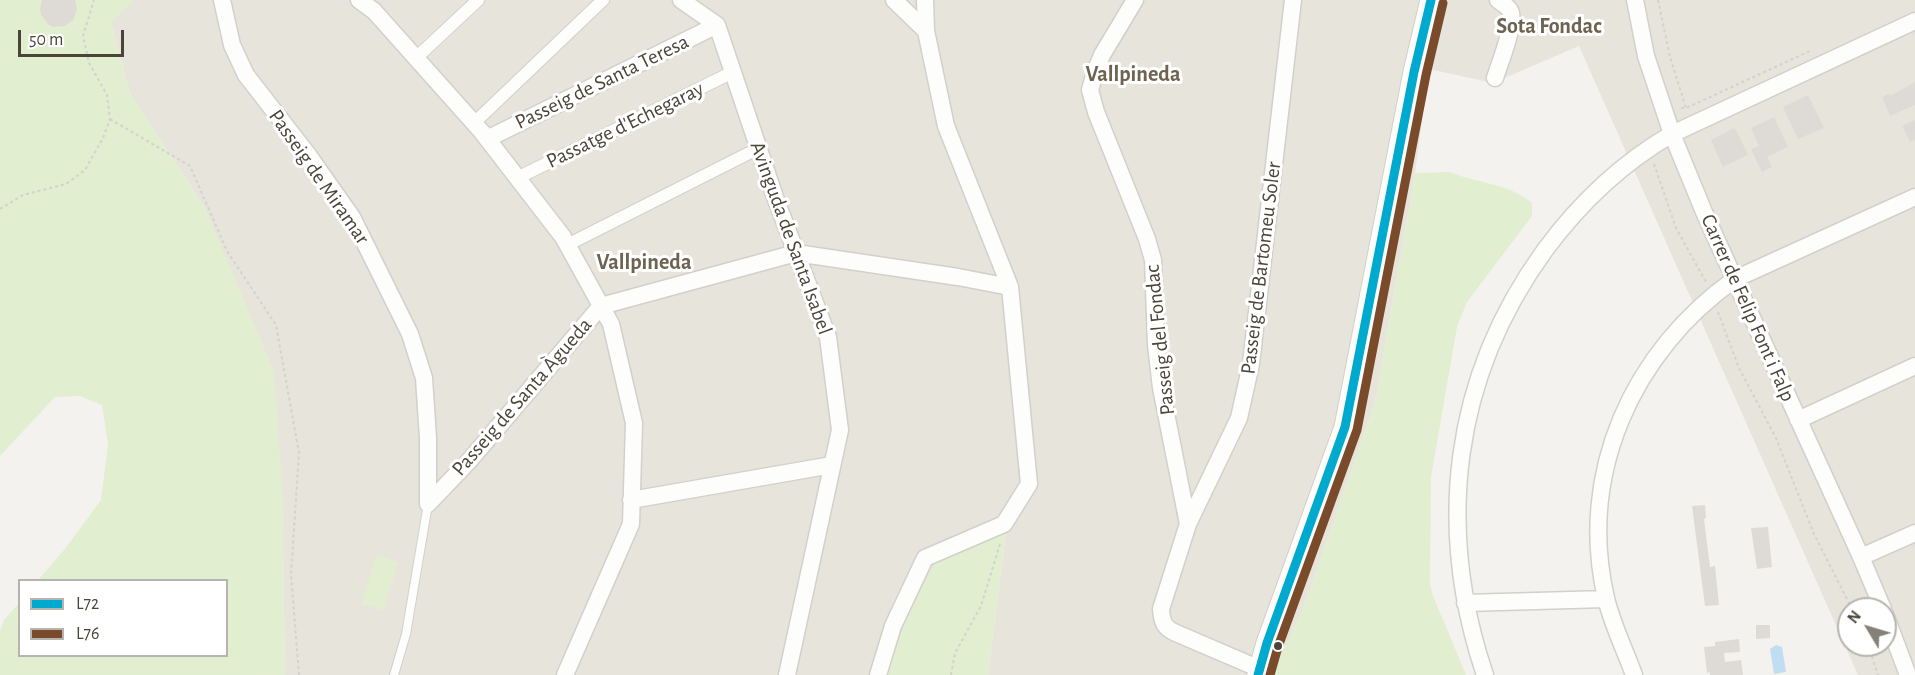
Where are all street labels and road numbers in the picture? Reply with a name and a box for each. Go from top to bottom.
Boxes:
street label: Passeig de Santa Teresa [511,29,693,135]
street label: Passatge d'Echegaray [542,76,708,174]
street label: Passeig de Miramar [263,105,375,249]
street label: Avinguda de Santa Isabel [744,138,838,338]
street label: Passeig de Bartomeu Soler [1235,160,1287,376]
street label: Carrer de Felip Font i Falp [1695,210,1801,406]
street label: Passeig del Fondac [1140,263,1180,417]
street label: Passeig de Santa Àgueda [447,313,597,481]

